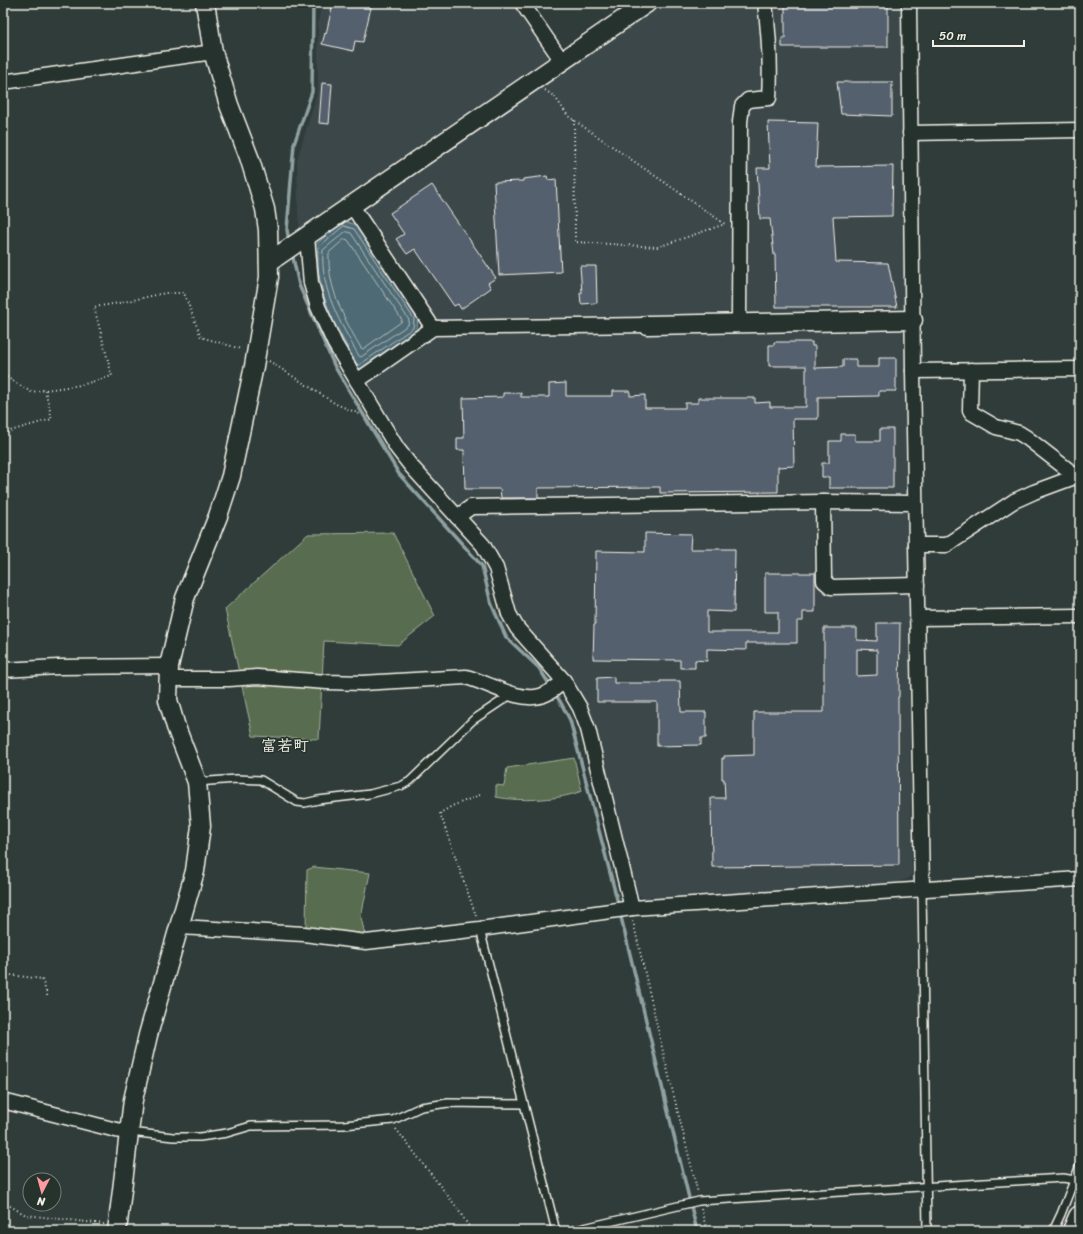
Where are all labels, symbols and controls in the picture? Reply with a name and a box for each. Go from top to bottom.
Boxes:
scale bar [933,22,1024,48]
text: 50 m [939,25,966,47]
district label: 富若町 [261,731,309,760]
north arrow [22,1172,62,1212]
text: N [36,1192,47,1211]

